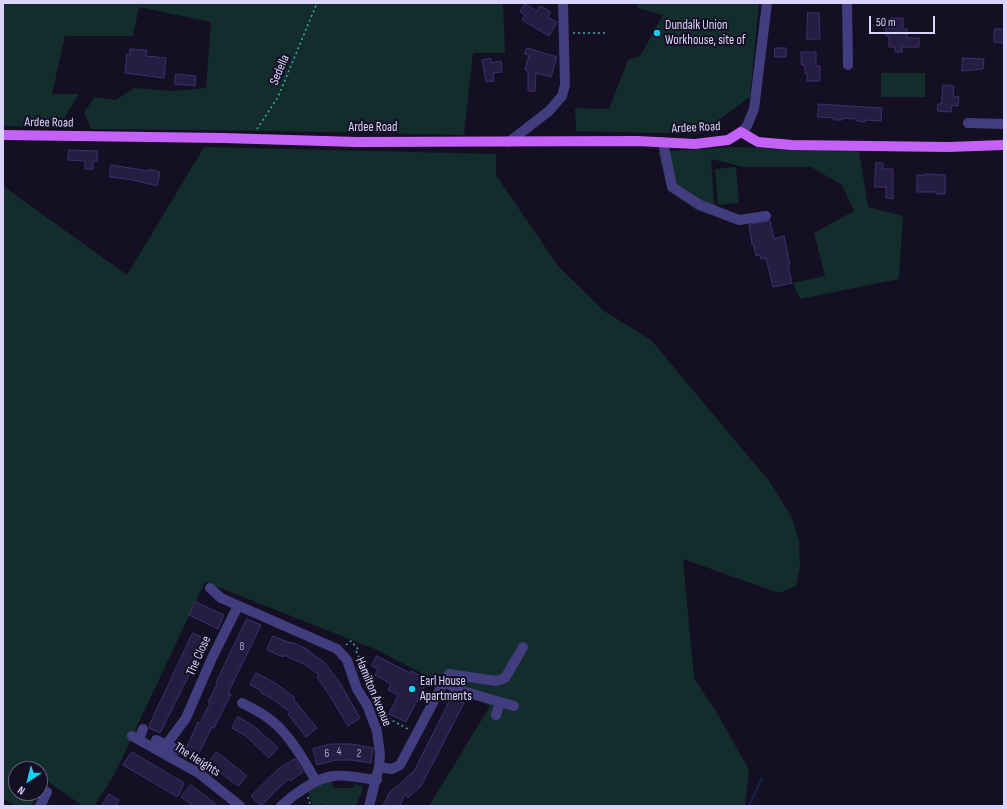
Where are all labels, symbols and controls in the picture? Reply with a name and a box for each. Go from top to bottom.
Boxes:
scale bar [871,8,937,34]
text: 50 m [876,15,896,30]
place label: Dundalk Union Workhouse, site of [665,18,746,49]
marker: Dundalk Union Workhouse, site of [652,28,662,38]
street label: Sedella [267,53,293,87]
street label: Ardee Road [24,115,74,131]
street label: Ardee Road [671,119,721,137]
street label: Ardee Road [349,120,397,136]
street label: The Close [183,634,215,678]
house number: 8 [240,640,244,654]
street label: Hamilton Avenue [351,655,395,729]
place label: Earl House Apartments [420,674,472,705]
marker: Earl House Apartments [407,684,417,694]
street label: The Heights [171,740,223,780]
house number: 4 [337,745,341,759]
house number: 6 [325,747,329,761]
house number: 2 [357,747,361,761]
north arrow [8,761,48,801]
text: N [15,783,28,797]

